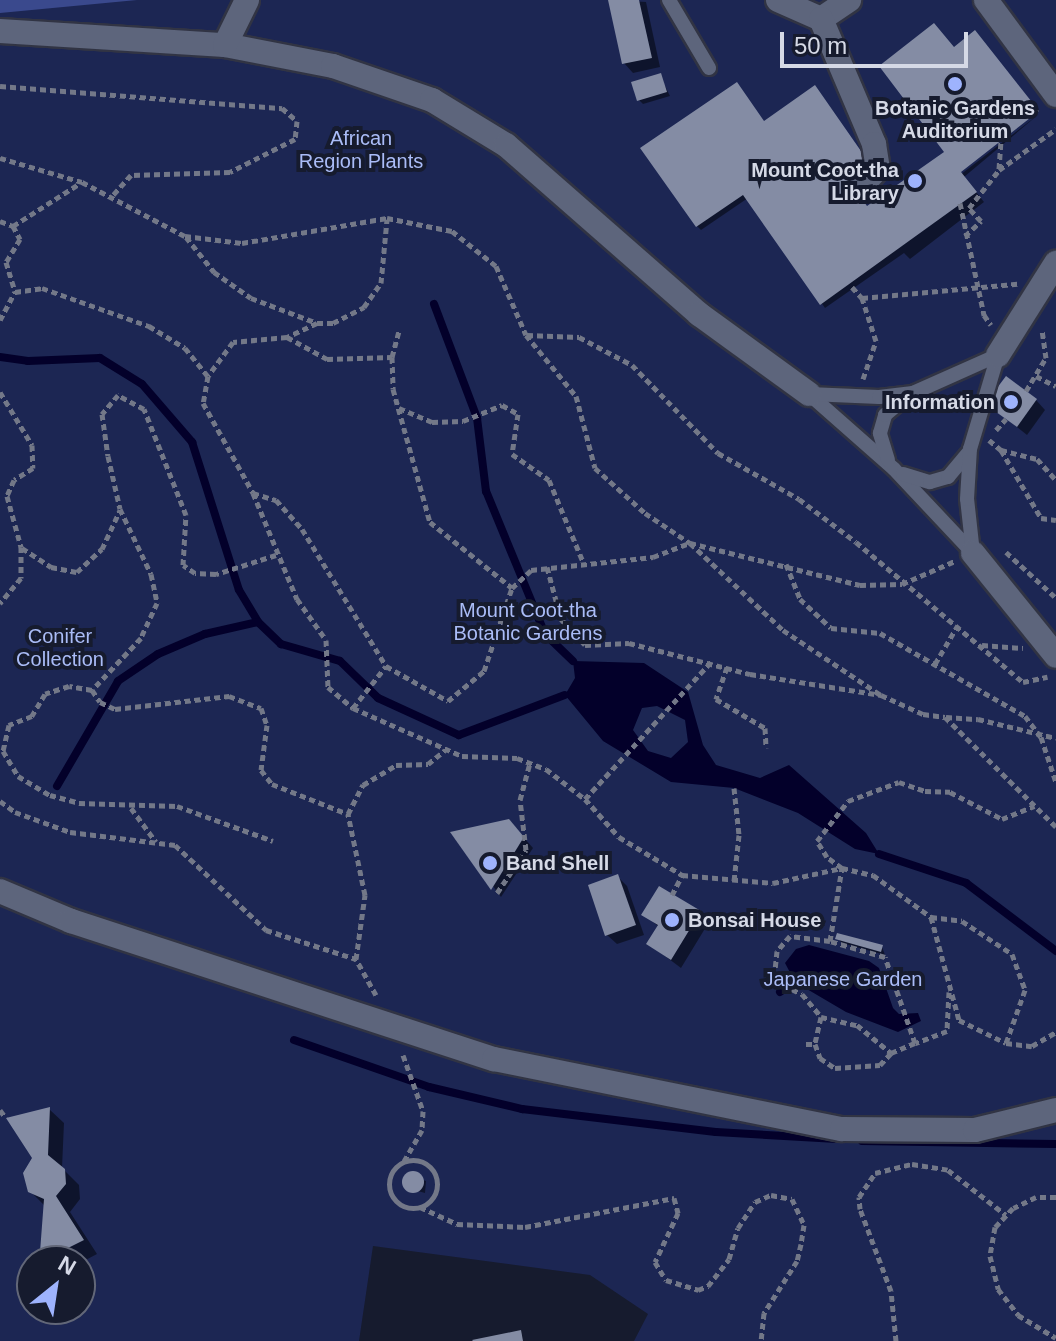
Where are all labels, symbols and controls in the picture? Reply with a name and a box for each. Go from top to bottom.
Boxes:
scale bar [784,16,972,66]
text: 50 m [794,32,847,59]
marker: Botanic Gardens Auditorium [946,75,964,93]
place label: Botanic Gardens Auditorium [875,96,1035,143]
park label: African Region Plants [299,127,423,174]
place label: Mount Coot-tha Library [751,158,899,205]
marker: Mount Coot-tha Library [906,172,924,190]
place label: Information [885,390,995,414]
marker: Information [1002,393,1020,411]
park label: Mount Coot-tha Botanic Gardens [454,599,602,646]
park label: Conifer Collection [16,625,104,672]
place label: Band Shell [506,851,609,875]
marker: Band Shell [481,854,499,872]
place label: Bonsai House [688,908,821,932]
marker: Bonsai House [663,911,681,929]
park label: Japanese Garden [763,967,923,991]
north arrow [16,1245,96,1325]
text: N [54,1251,80,1280]

